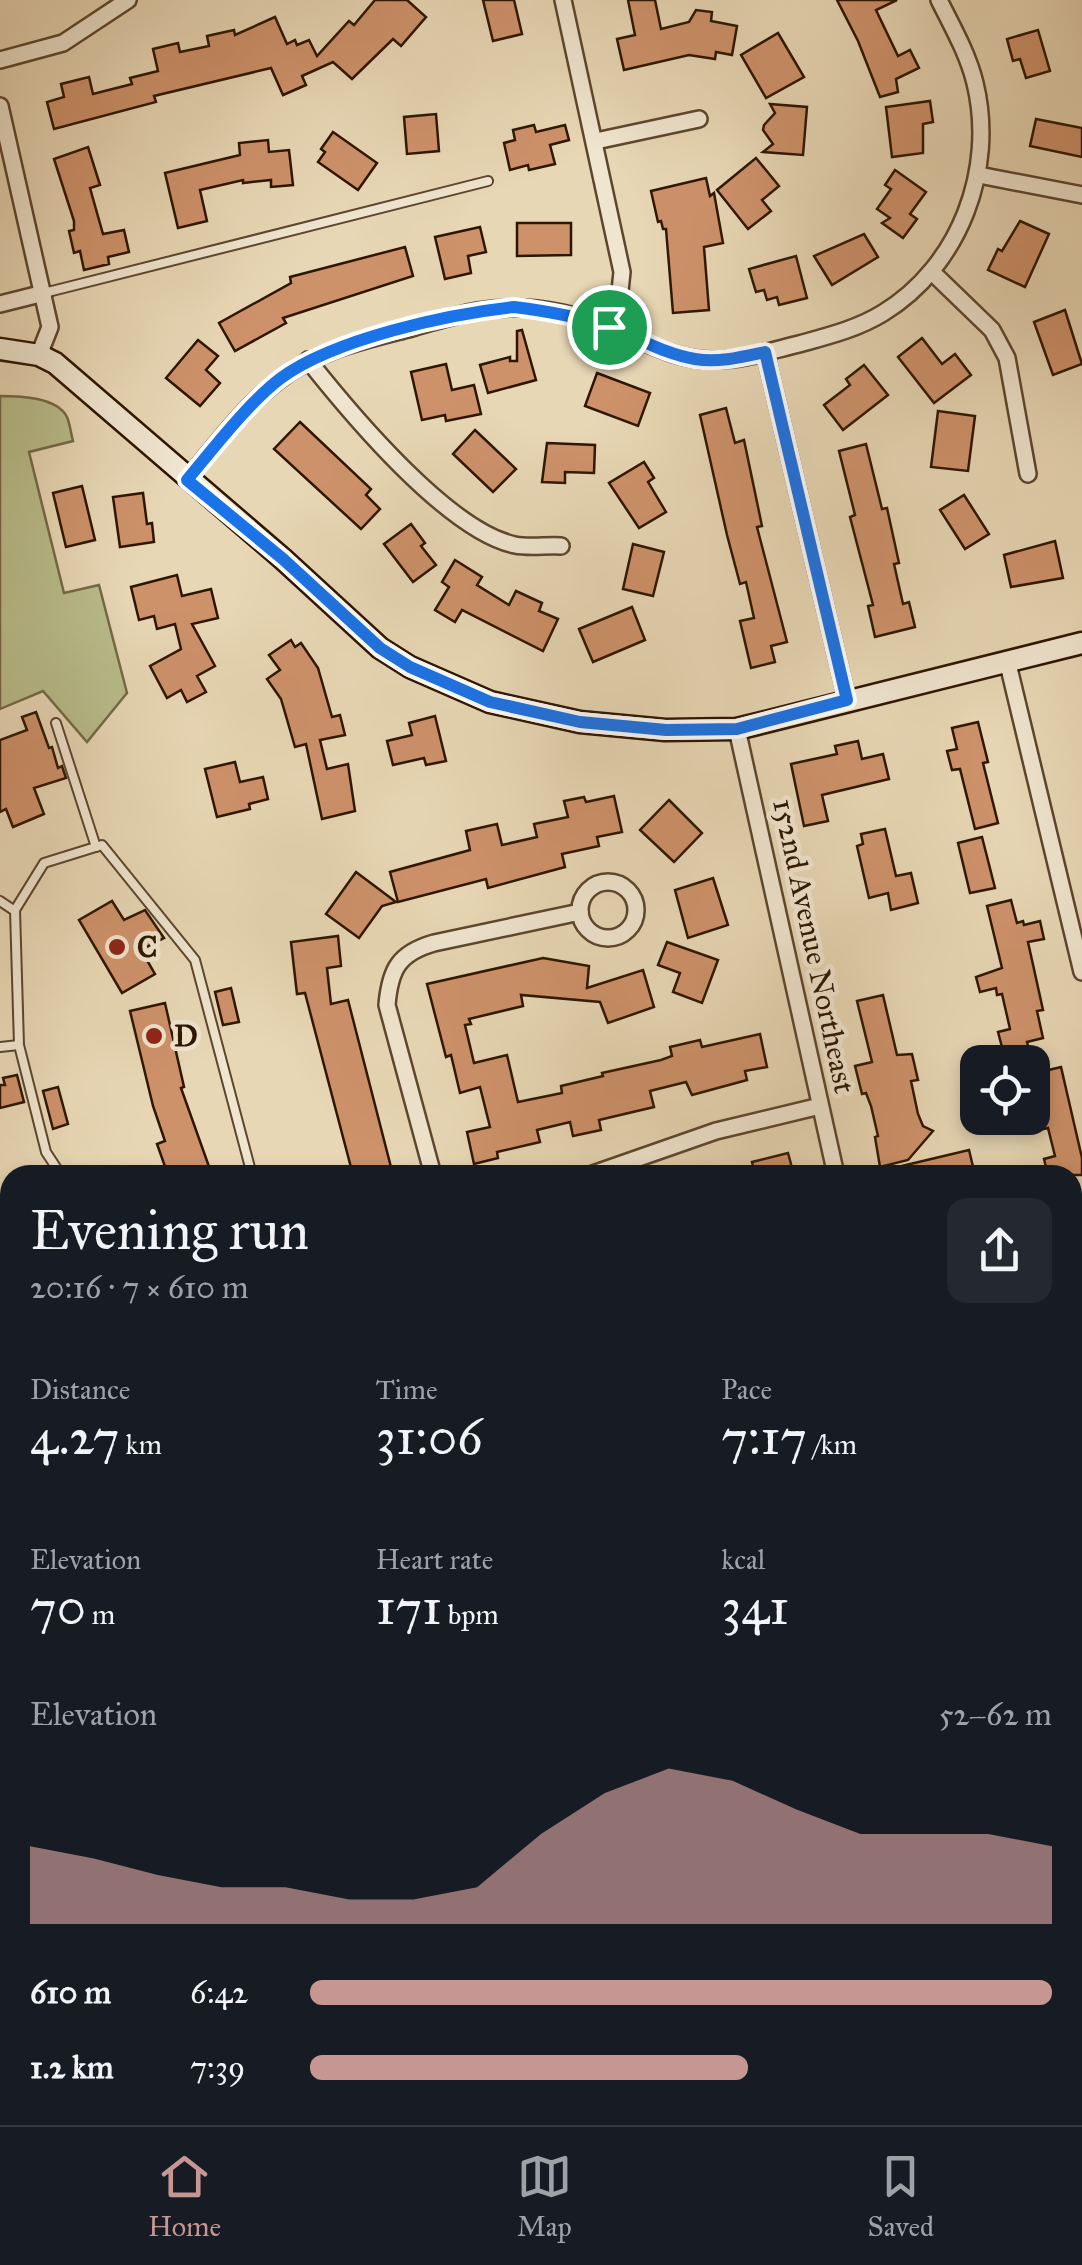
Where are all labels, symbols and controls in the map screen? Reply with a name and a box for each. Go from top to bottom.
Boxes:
pin [567,285,652,370]
icon: arrive [582,300,637,355]
street label: 152nd Avenue Northeast [765,796,863,1097]
place label: C [137,929,157,965]
marker: C [106,936,128,958]
place label: D [174,1018,198,1054]
marker: D [143,1025,165,1047]
map controls [960,1045,1050,1135]
button: locate [960,1045,1050,1135]
text: Evening run [30,1197,309,1264]
button: share [947,1198,1052,1303]
text: 20:16 · 7 × 610 m [30,1268,249,1307]
text: Distance [30,1372,130,1407]
text: Time [376,1372,438,1407]
text: Pace [721,1372,772,1407]
text: 4.27 [30,1407,119,1468]
text: 31:06 [376,1407,483,1468]
text: 7:17 [721,1407,807,1468]
text: km [119,1427,162,1462]
text: /km [807,1427,857,1462]
text: Elevation [30,1542,141,1577]
text: Heart rate [376,1542,493,1577]
text: kcal [721,1542,765,1577]
text: 70 [30,1577,86,1638]
text: 171 [376,1577,442,1638]
text: 341 [721,1577,789,1638]
text: m [86,1597,115,1632]
text: bpm [442,1597,499,1632]
text: Elevation [30,1695,157,1734]
text: 52–62 m [939,1695,1052,1734]
text: 610 m [30,1973,111,2012]
text: 6:42 [190,1973,248,2012]
text: 1.2 km [30,2048,114,2087]
text: 7:39 [190,2048,245,2087]
tab: Home [148,2149,221,2244]
tab: Map [517,2149,572,2244]
tab: Saved [868,2149,934,2244]

